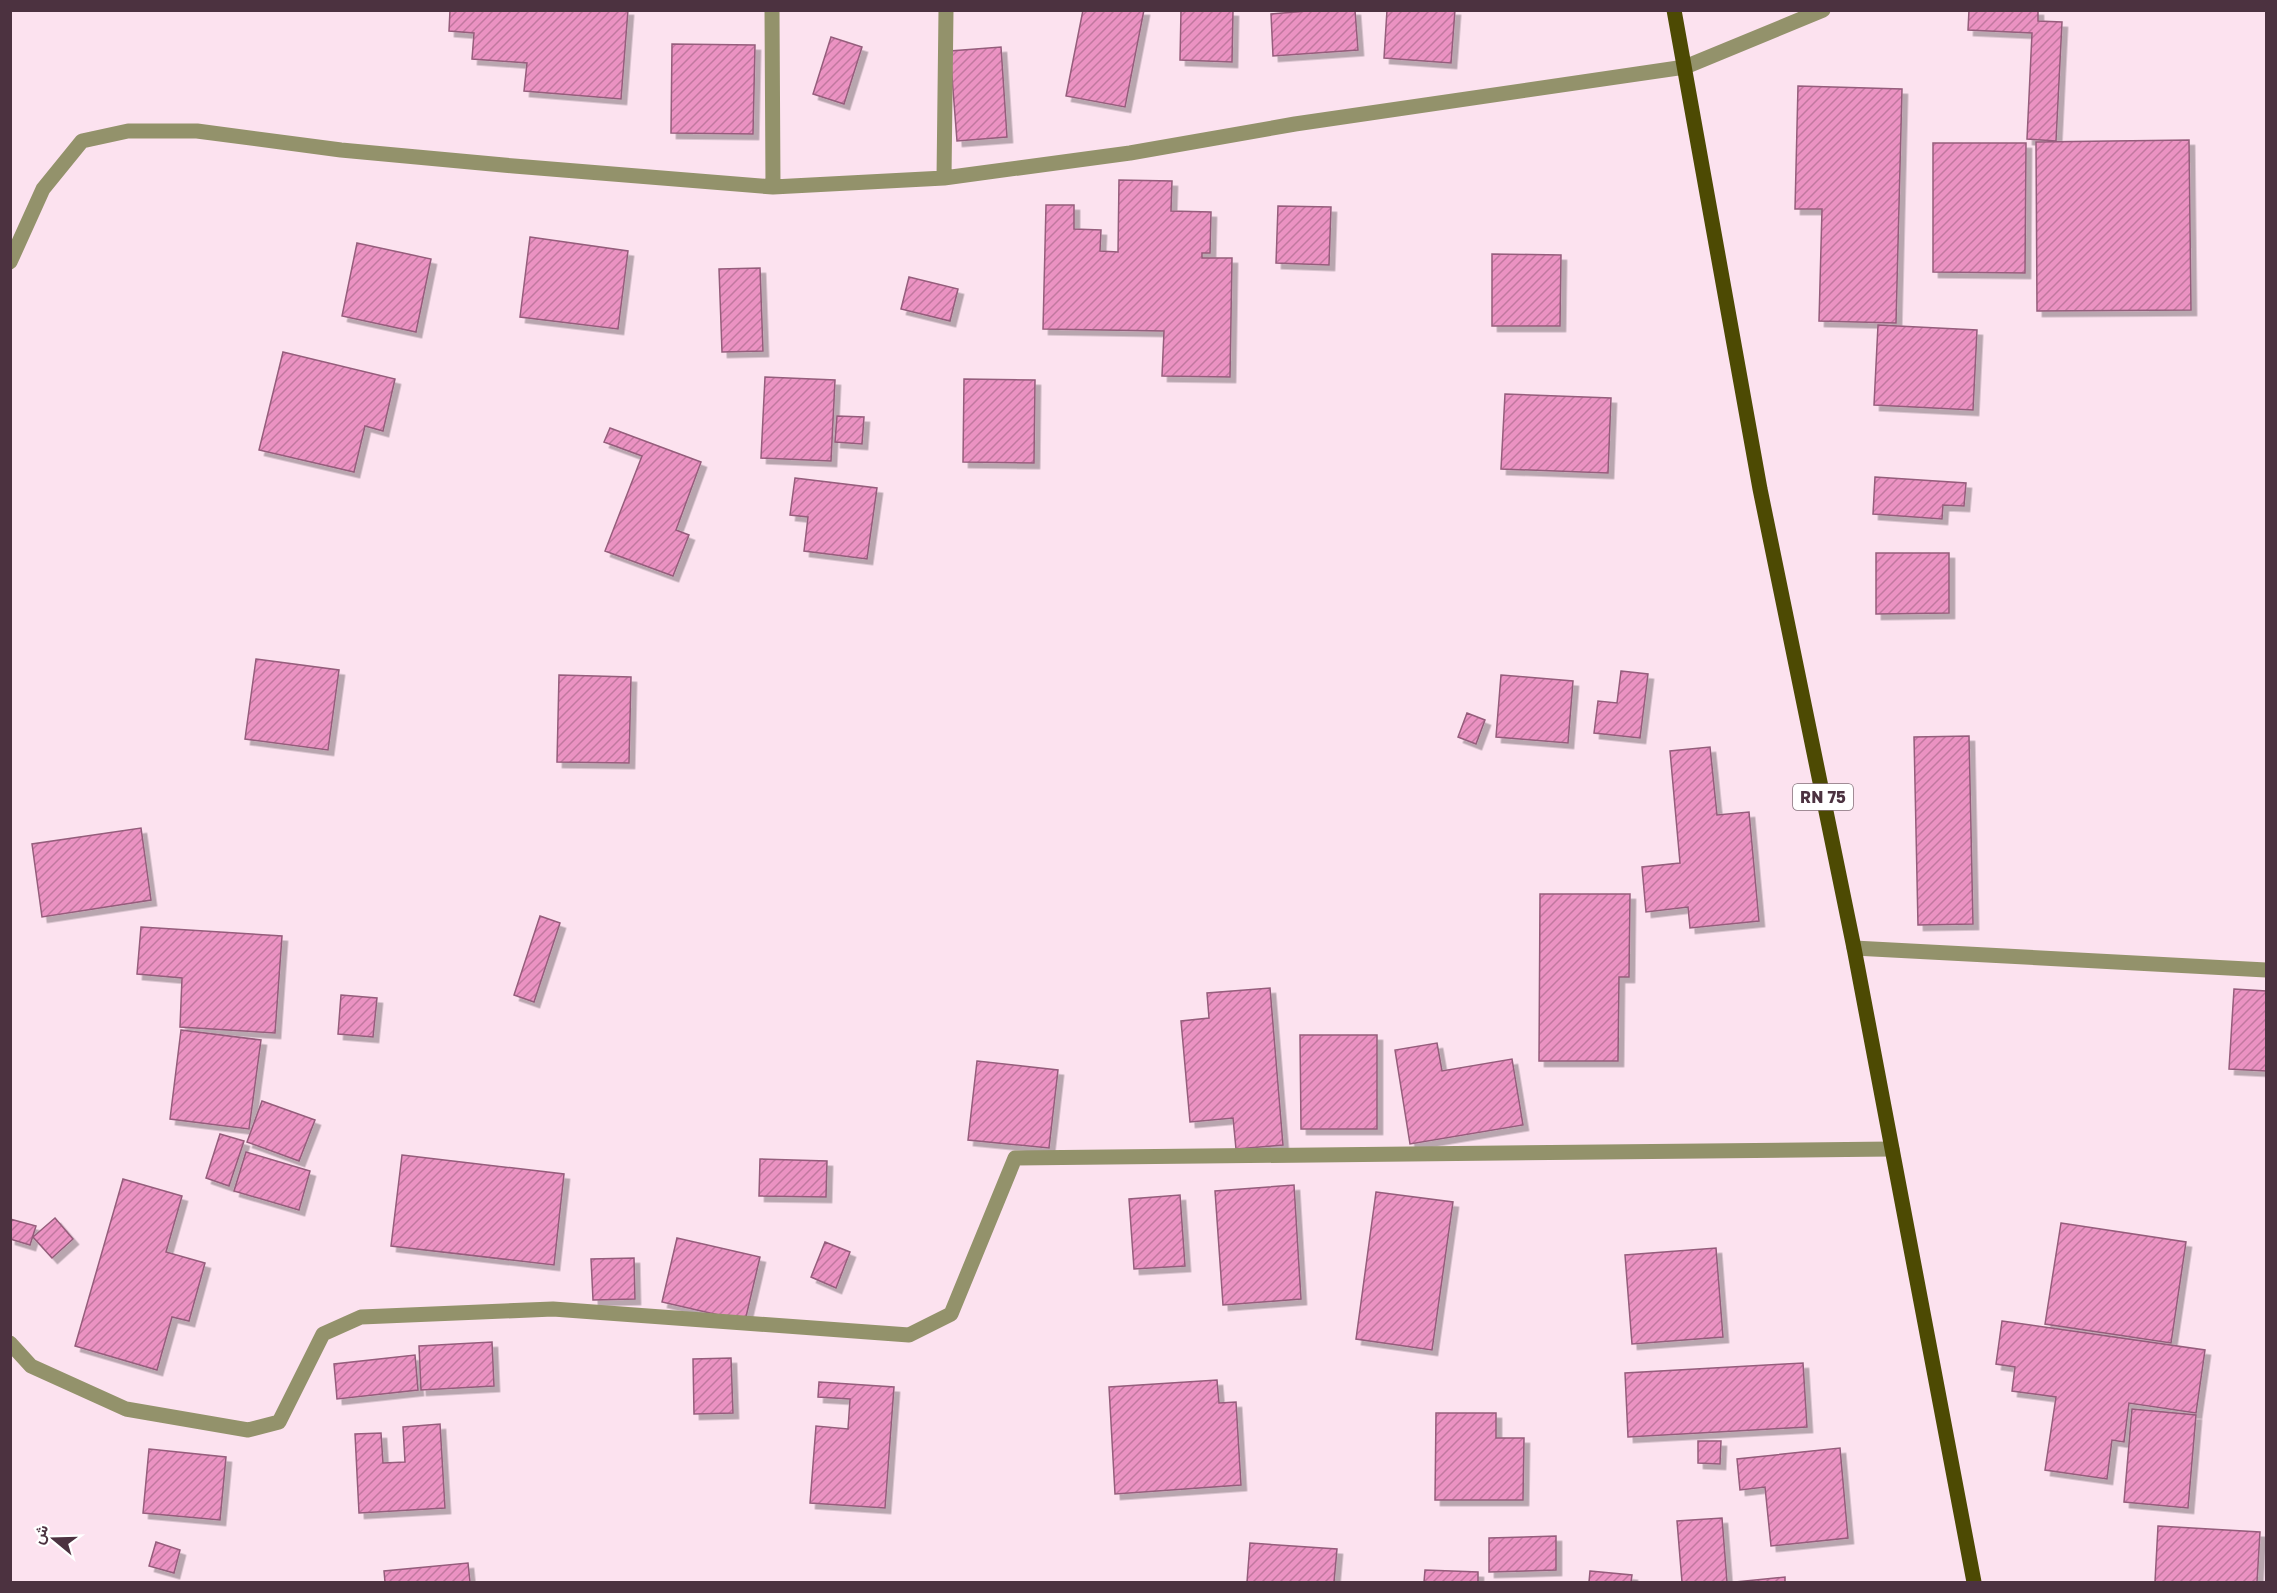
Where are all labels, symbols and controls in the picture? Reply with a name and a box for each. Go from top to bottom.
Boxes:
road number: RN 75 [1793,784,1853,810]
north arrow [24,1509,84,1569]
text: ش [27,1522,52,1546]

